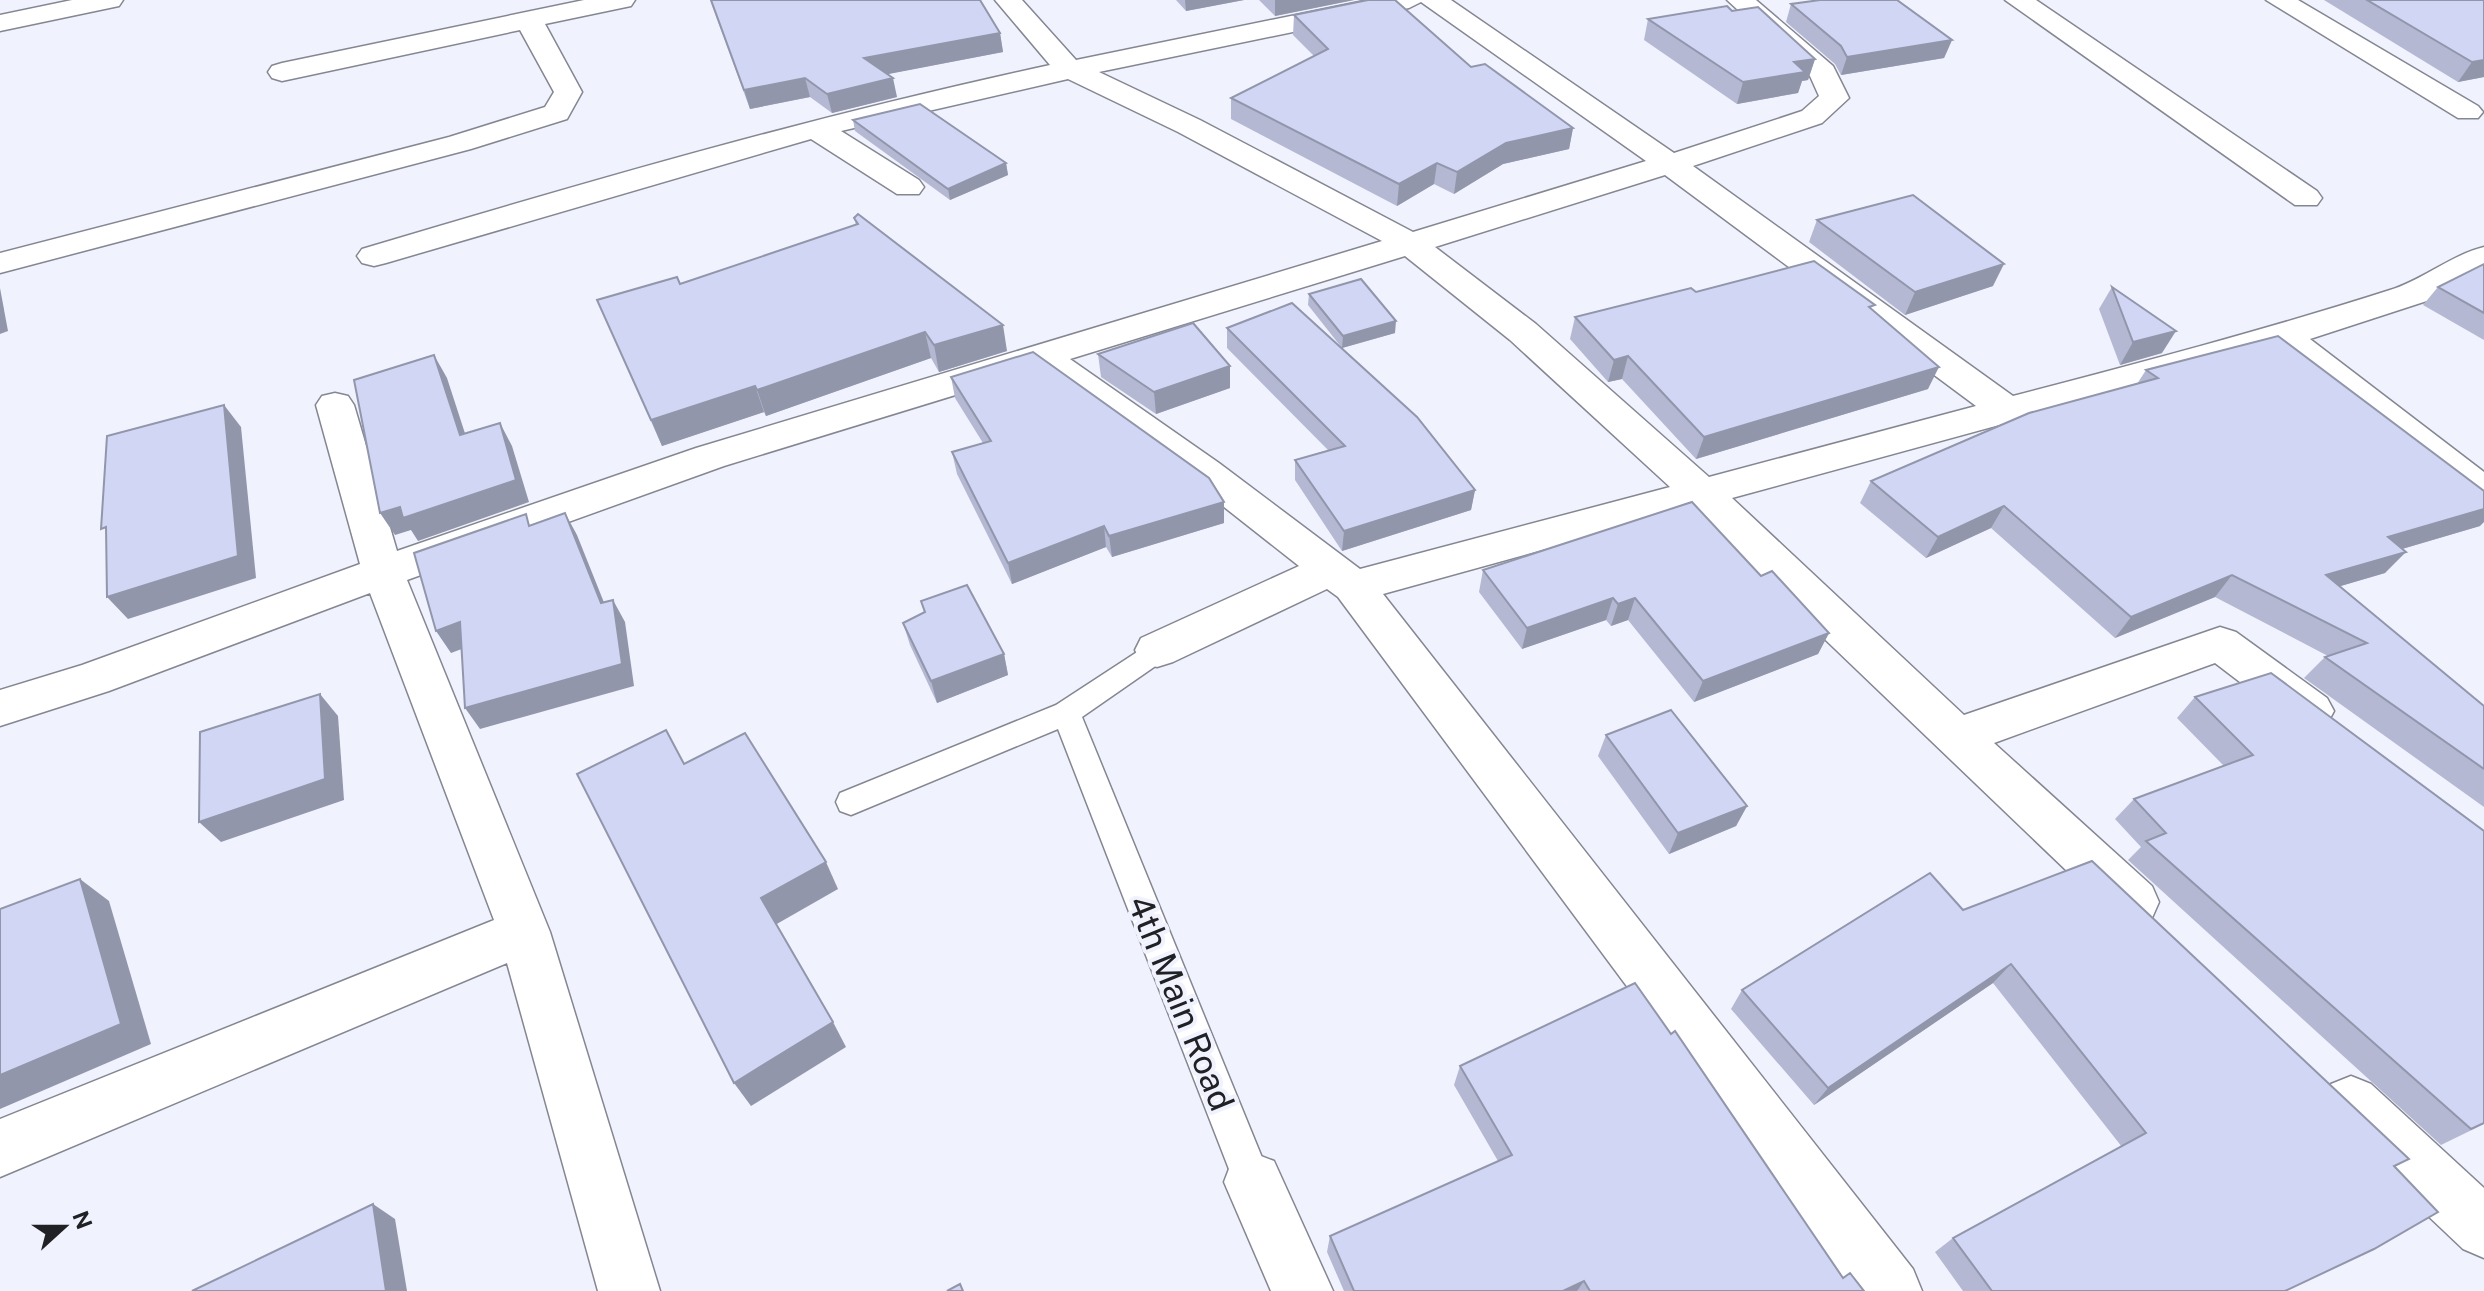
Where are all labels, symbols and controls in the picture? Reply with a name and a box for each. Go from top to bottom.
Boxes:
street label: 4th Main Road [1120,890,1242,1116]
north arrow [24,1187,104,1267]
text: N [67,1207,98,1233]

